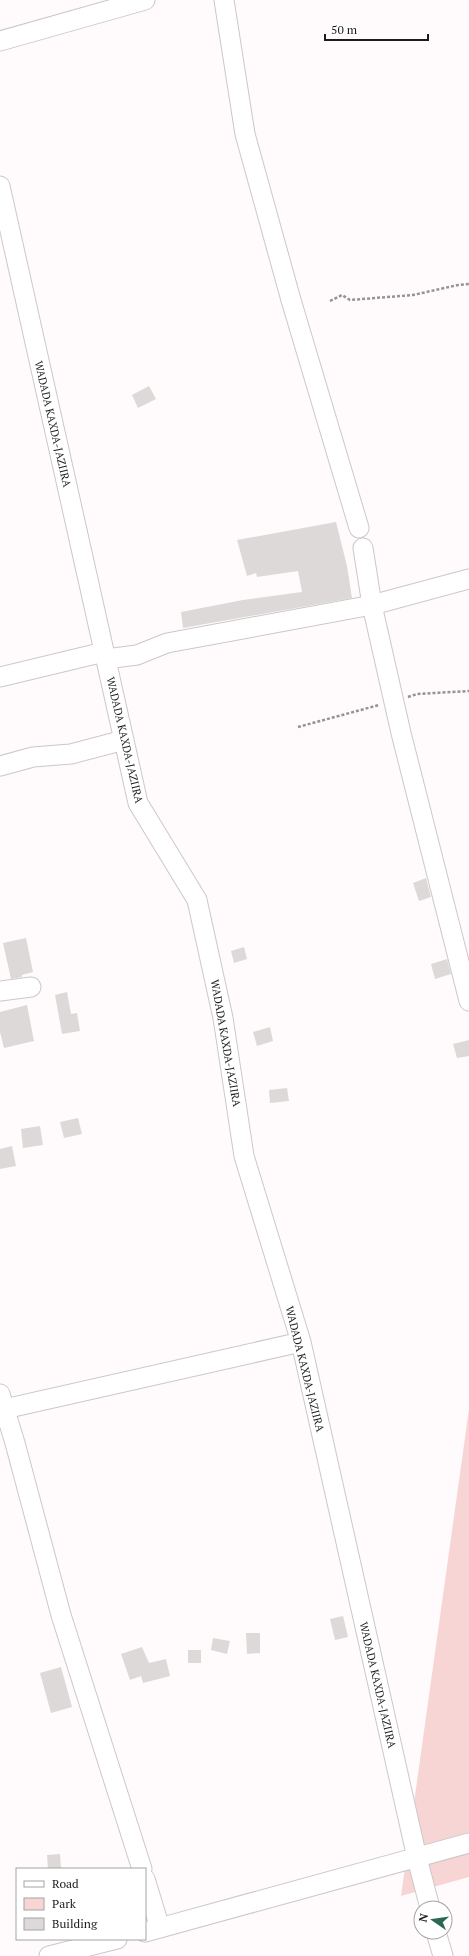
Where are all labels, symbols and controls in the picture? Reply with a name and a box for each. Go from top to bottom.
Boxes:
scale bar [325,16,428,42]
text: 50 m [331,22,358,37]
street label: WADADA KAXDA-JAZIIRA [32,360,74,489]
street label: WADADA KAXDA-JAZIIRA [104,676,146,805]
street label: WADADA KAXDA-JAZIIRA [208,978,244,1108]
street label: WADADA KAXDA-JAZIIRA [283,1305,328,1434]
street label: WADADA KAXDA-JAZIIRA [357,1621,399,1750]
legend [16,1868,146,1940]
text: Road [52,1876,79,1891]
text: Park [52,1896,77,1911]
north arrow [413,1900,453,1940]
text: N [415,1911,431,1923]
text: Building [52,1916,98,1931]

